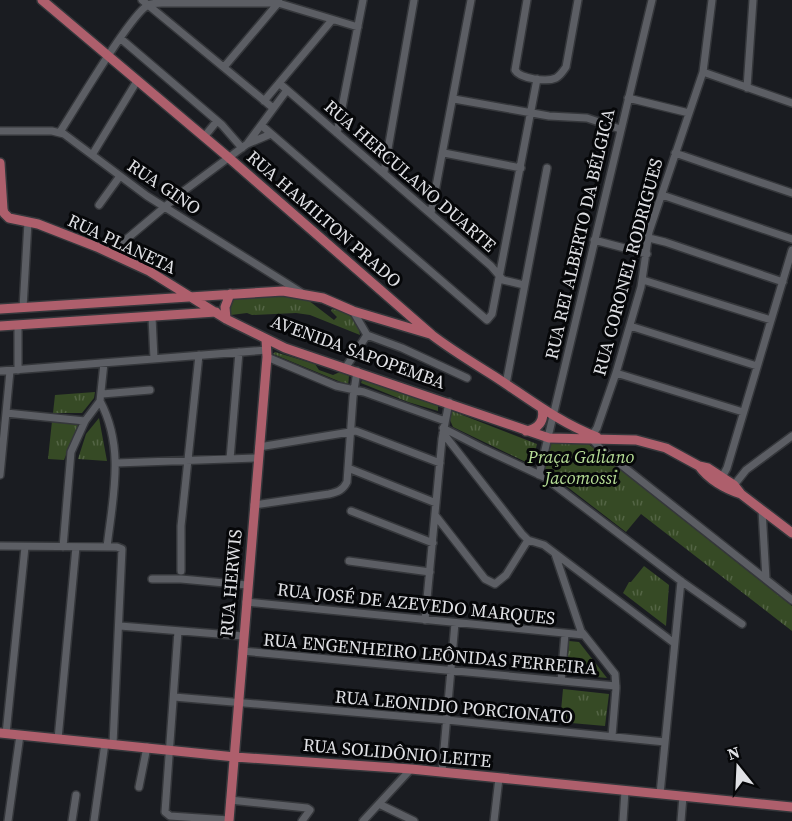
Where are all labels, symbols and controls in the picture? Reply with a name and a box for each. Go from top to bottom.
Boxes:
street label: RUA HERCULANO DUARTE [319,94,502,257]
street label: RUA REI ALBERTO DA BÉLGICA [538,106,621,362]
street label: RUA HAMILTON PRADO [242,144,407,293]
street label: RUA GINO [123,153,206,220]
street label: RUA CORONEL RODRIGUES [586,156,669,378]
street label: RUA PLANETA [64,207,181,280]
street label: AVENIDA SAPOPEMBA [267,308,449,395]
park label: Praça Galiano Jacomossi [527,444,635,490]
street label: RUA HERWIS [213,528,248,638]
street label: RUA JOSÉ DE AZEVEDO MARQUES [276,576,556,631]
street label: RUA ENGENHEIRO LEÔNIDAS FERREIRA [262,626,598,681]
street label: RUA LEONIDIO PORCIONATO [334,684,574,729]
street label: RUA SOLIDÔNIO LEITE [302,732,492,773]
north arrow [708,737,768,797]
text: N [724,740,743,765]

